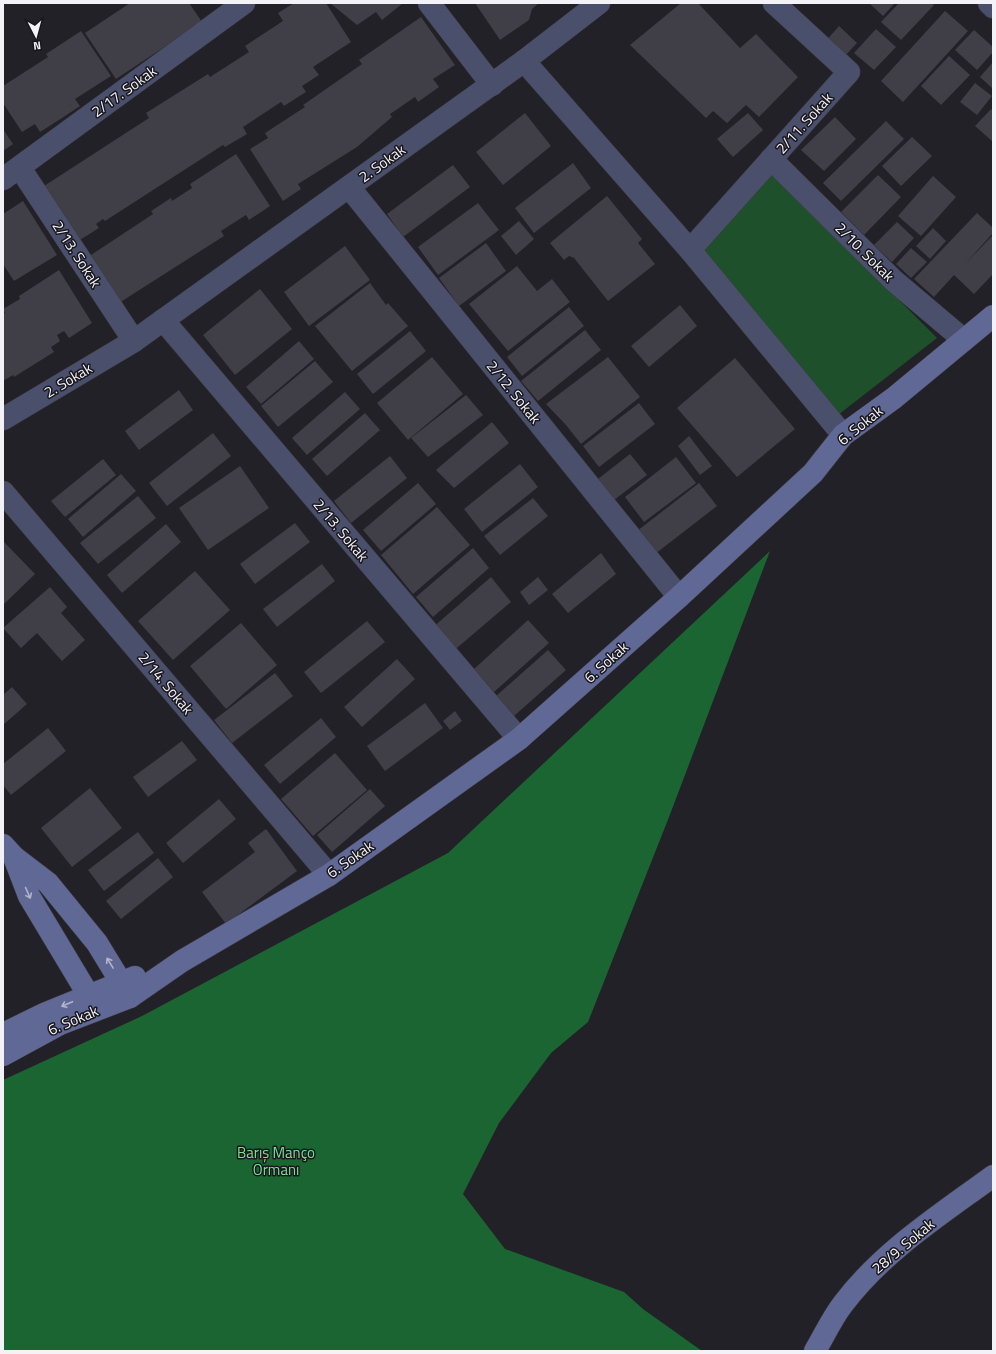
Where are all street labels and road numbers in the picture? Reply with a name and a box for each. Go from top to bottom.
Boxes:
street label: 2/17. Sokak [87,59,161,123]
street label: 2/11. Sokak [770,87,838,159]
street label: 2. Sokak [354,138,410,188]
street label: 2/13. Sokak [47,216,107,292]
street label: 2/10. Sokak [830,217,900,287]
street label: 2/12. Sokak [481,355,547,429]
street label: 2. Sokak [39,357,97,403]
street label: 6. Sokak [832,399,888,451]
street label: 2/13. Sokak [308,494,374,566]
street label: 6. Sokak [579,636,633,688]
street label: 2/14. Sokak [133,647,199,719]
street label: 6. Sokak [322,834,378,884]
street label: 6. Sokak [44,999,102,1041]
street label: 28/9. Sokak [867,1213,939,1279]

